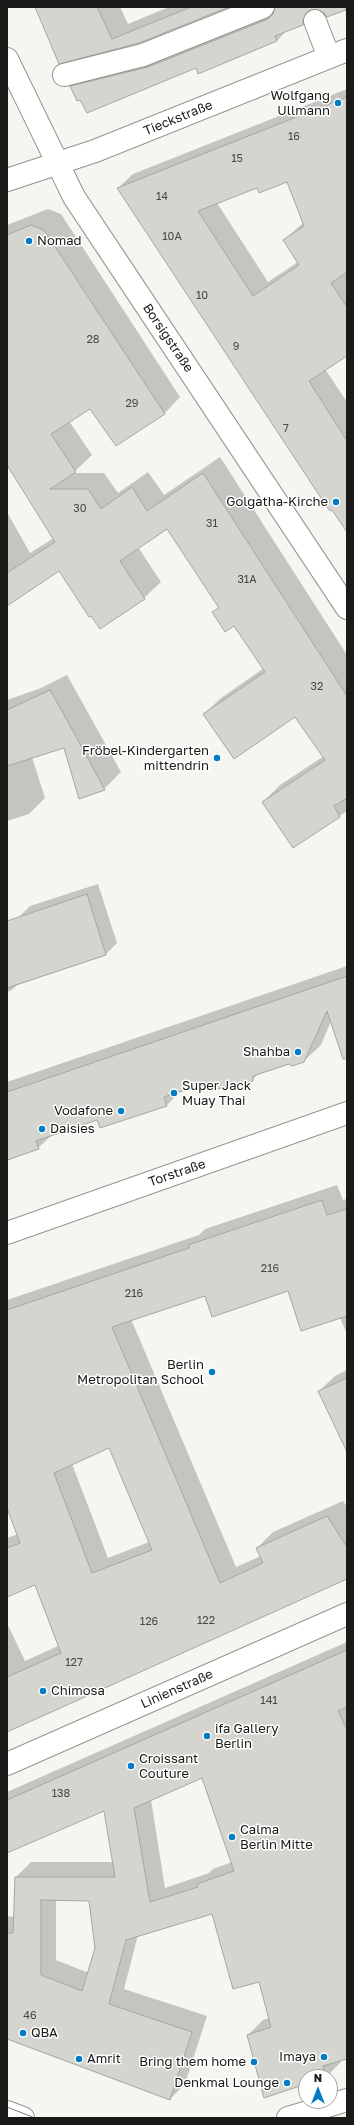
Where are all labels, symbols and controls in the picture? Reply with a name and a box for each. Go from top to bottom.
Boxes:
place label: Wolfgang Ullmann [270,88,330,119]
street label: Tieckstraße [141,97,215,139]
marker: Wolfgang Ullmann [333,98,343,108]
house number: 16 [288,130,300,144]
house number: 15 [231,152,243,166]
house number: 14 [156,190,168,204]
house number: 10A [162,230,182,244]
place label: Nomad [37,233,82,249]
marker: Nomad [24,236,34,246]
house number: 10 [196,289,208,303]
street label: Borsigstraße [139,301,197,375]
house number: 28 [86,333,100,347]
house number: 9 [233,340,239,354]
house number: 29 [125,397,139,411]
house number: 7 [283,422,289,436]
place label: Golgatha-Kirche [226,494,328,510]
marker: Golgatha-Kirche [331,497,341,507]
house number: 30 [73,502,87,516]
house number: 31 [206,517,218,531]
house number: 31A [237,573,257,587]
house number: 32 [311,680,323,694]
place label: Fröbel-Kindergarten mittendrin [82,743,209,774]
marker: Fröbel-Kindergarten mittendrin [212,753,222,763]
place label: Shahba [243,1044,290,1060]
marker: Shahba [293,1047,303,1057]
place label: Super Jack Muay Thai [182,1078,251,1109]
marker: Super Jack Muay Thai [169,1088,179,1098]
place label: Vodafone [54,1103,113,1119]
marker: Vodafone [116,1106,126,1116]
place label: Daisies [50,1121,95,1137]
marker: Daisies [37,1124,47,1134]
street label: Torstraße [146,1156,208,1190]
house number: 216 [261,1262,279,1276]
house number: 216 [125,1287,143,1301]
place label: Berlin Metropolitan School [77,1357,204,1388]
marker: Berlin Metropolitan School [207,1367,217,1377]
house number: 122 [197,1614,215,1628]
house number: 126 [140,1615,158,1629]
house number: 127 [65,1656,83,1670]
street label: Linienstraße [138,1666,216,1712]
place label: Chimosa [51,1683,105,1699]
marker: Chimosa [38,1686,48,1696]
house number: 141 [260,1694,278,1708]
place label: ifa Gallery Berlin [215,1721,279,1752]
marker: ifa Gallery Berlin [202,1731,212,1741]
place label: Croissant Couture [139,1751,198,1782]
marker: Croissant Couture [126,1761,136,1771]
house number: 138 [52,1787,70,1801]
place label: Calma Berlin Mitte [240,1822,313,1853]
marker: Calma Berlin Mitte [227,1832,237,1842]
house number: 46 [23,2009,37,2023]
place label: QBA [31,2025,58,2041]
marker: QBA [18,2028,28,2038]
place label: Imaya [279,2049,316,2065]
place label: Amrit [87,2051,121,2067]
marker: Imaya [319,2052,329,2062]
marker: Amrit [74,2054,84,2064]
place label: Bring them home [139,2054,246,2070]
marker: Bring them home [249,2057,259,2067]
north arrow [298,2069,338,2109]
text: N [314,2071,322,2084]
place label: Denkmal Lounge [174,2075,279,2091]
marker: Denkmal Lounge [282,2078,292,2088]

